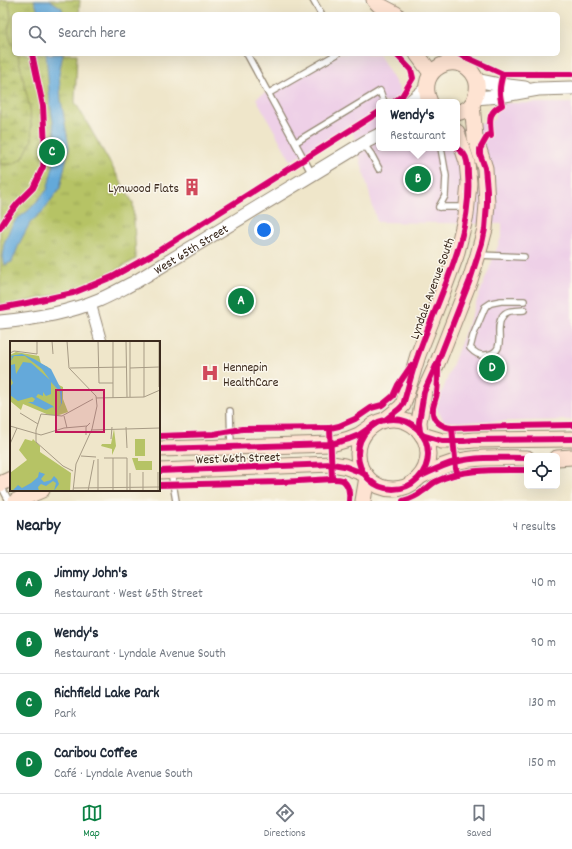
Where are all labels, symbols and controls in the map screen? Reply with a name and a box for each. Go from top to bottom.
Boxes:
search box [12,12,560,56]
icon: search [26,23,48,45]
text: Search here [58,23,126,45]
popup [376,99,460,151]
text: Wendy's [390,105,435,127]
text: Restaurant [390,127,446,146]
pin: C [39,137,65,167]
pin: B [405,164,431,194]
building icon: Lynwood Flats [182,177,202,197]
place label: Lynwood Flats [108,180,179,199]
street label: West 65th Street [151,220,233,280]
your location [254,220,274,240]
street label: Lyndale Avenue South [406,235,461,342]
pin: A [228,286,254,316]
inset map [10,341,160,491]
pin: D [479,353,505,383]
place label: Hennepin HealthCare [223,359,279,393]
hospital icon: Hennepin HealthCare [200,363,220,383]
street label: West 66th Street [196,449,281,470]
map controls [524,453,560,489]
button: locate [524,453,560,489]
text: Nearby [16,515,60,539]
text: 4 results [513,518,556,537]
text: Jimmy John's [54,563,128,585]
text: A [25,574,33,593]
text: 40 m [532,574,556,593]
text: Restaurant · West 65th Street [54,585,203,604]
text: Wendy's [54,623,99,645]
text: B [26,634,32,653]
text: 90 m [531,634,556,653]
text: Restaurant · Lyndale Avenue South [54,645,226,664]
text: Richfield Lake Park [54,683,159,705]
text: C [26,694,32,713]
text: 130 m [528,694,556,713]
text: Park [54,705,76,724]
text: Caribou Coffee [54,743,137,765]
text: D [26,754,32,773]
text: 150 m [528,754,556,773]
text: Café · Lyndale Avenue South [54,765,193,784]
tab: Map [81,802,103,842]
tab: Directions [264,802,306,842]
tab: Saved [467,802,491,842]

